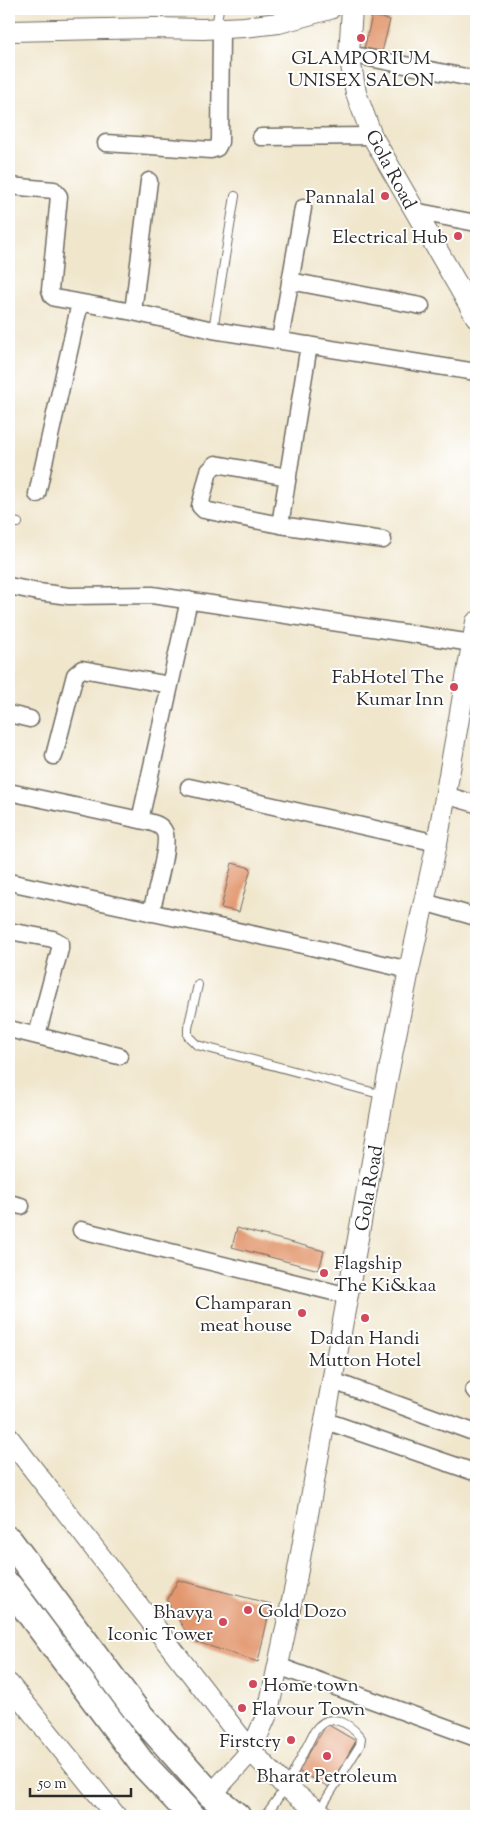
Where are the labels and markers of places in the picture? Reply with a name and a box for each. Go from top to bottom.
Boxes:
marker: GLAMPORIUM UNISEX SALON [355,32,367,44]
place label: GLAMPORIUM UNISEX SALON [288,46,434,95]
place label: Pannalal [305,185,375,212]
marker: Pannalal [379,190,391,202]
place label: Electrical Hub [332,225,448,252]
marker: Electrical Hub [452,230,464,242]
place label: FabHotel The Kumar Inn [332,665,444,714]
marker: FabHotel The Kumar Inn [448,681,460,693]
place label: Flagship The Ki&kaa [334,1251,436,1300]
marker: Flagship The Ki&kaa [318,1267,330,1279]
place label: Champaran meat house [195,1291,292,1340]
marker: Champaran meat house [296,1307,308,1319]
marker: Dadan Handi Mutton Hotel [359,1312,371,1324]
place label: Dadan Handi Mutton Hotel [309,1326,421,1375]
place label: Gold Dozo [258,1599,347,1626]
place label: Bhavya Iconic Tower [107,1600,213,1649]
marker: Gold Dozo [242,1604,254,1616]
marker: Bhavya Iconic Tower [217,1616,229,1628]
place label: Home town [263,1673,359,1700]
marker: Home town [247,1678,259,1690]
place label: Flavour Town [252,1697,365,1724]
marker: Flavour Town [236,1702,248,1714]
place label: Firstcry [219,1729,282,1756]
marker: Firstcry [285,1734,297,1746]
marker: Bharat Petroleum [321,1750,333,1762]
place label: Bharat Petroleum [257,1764,398,1791]

